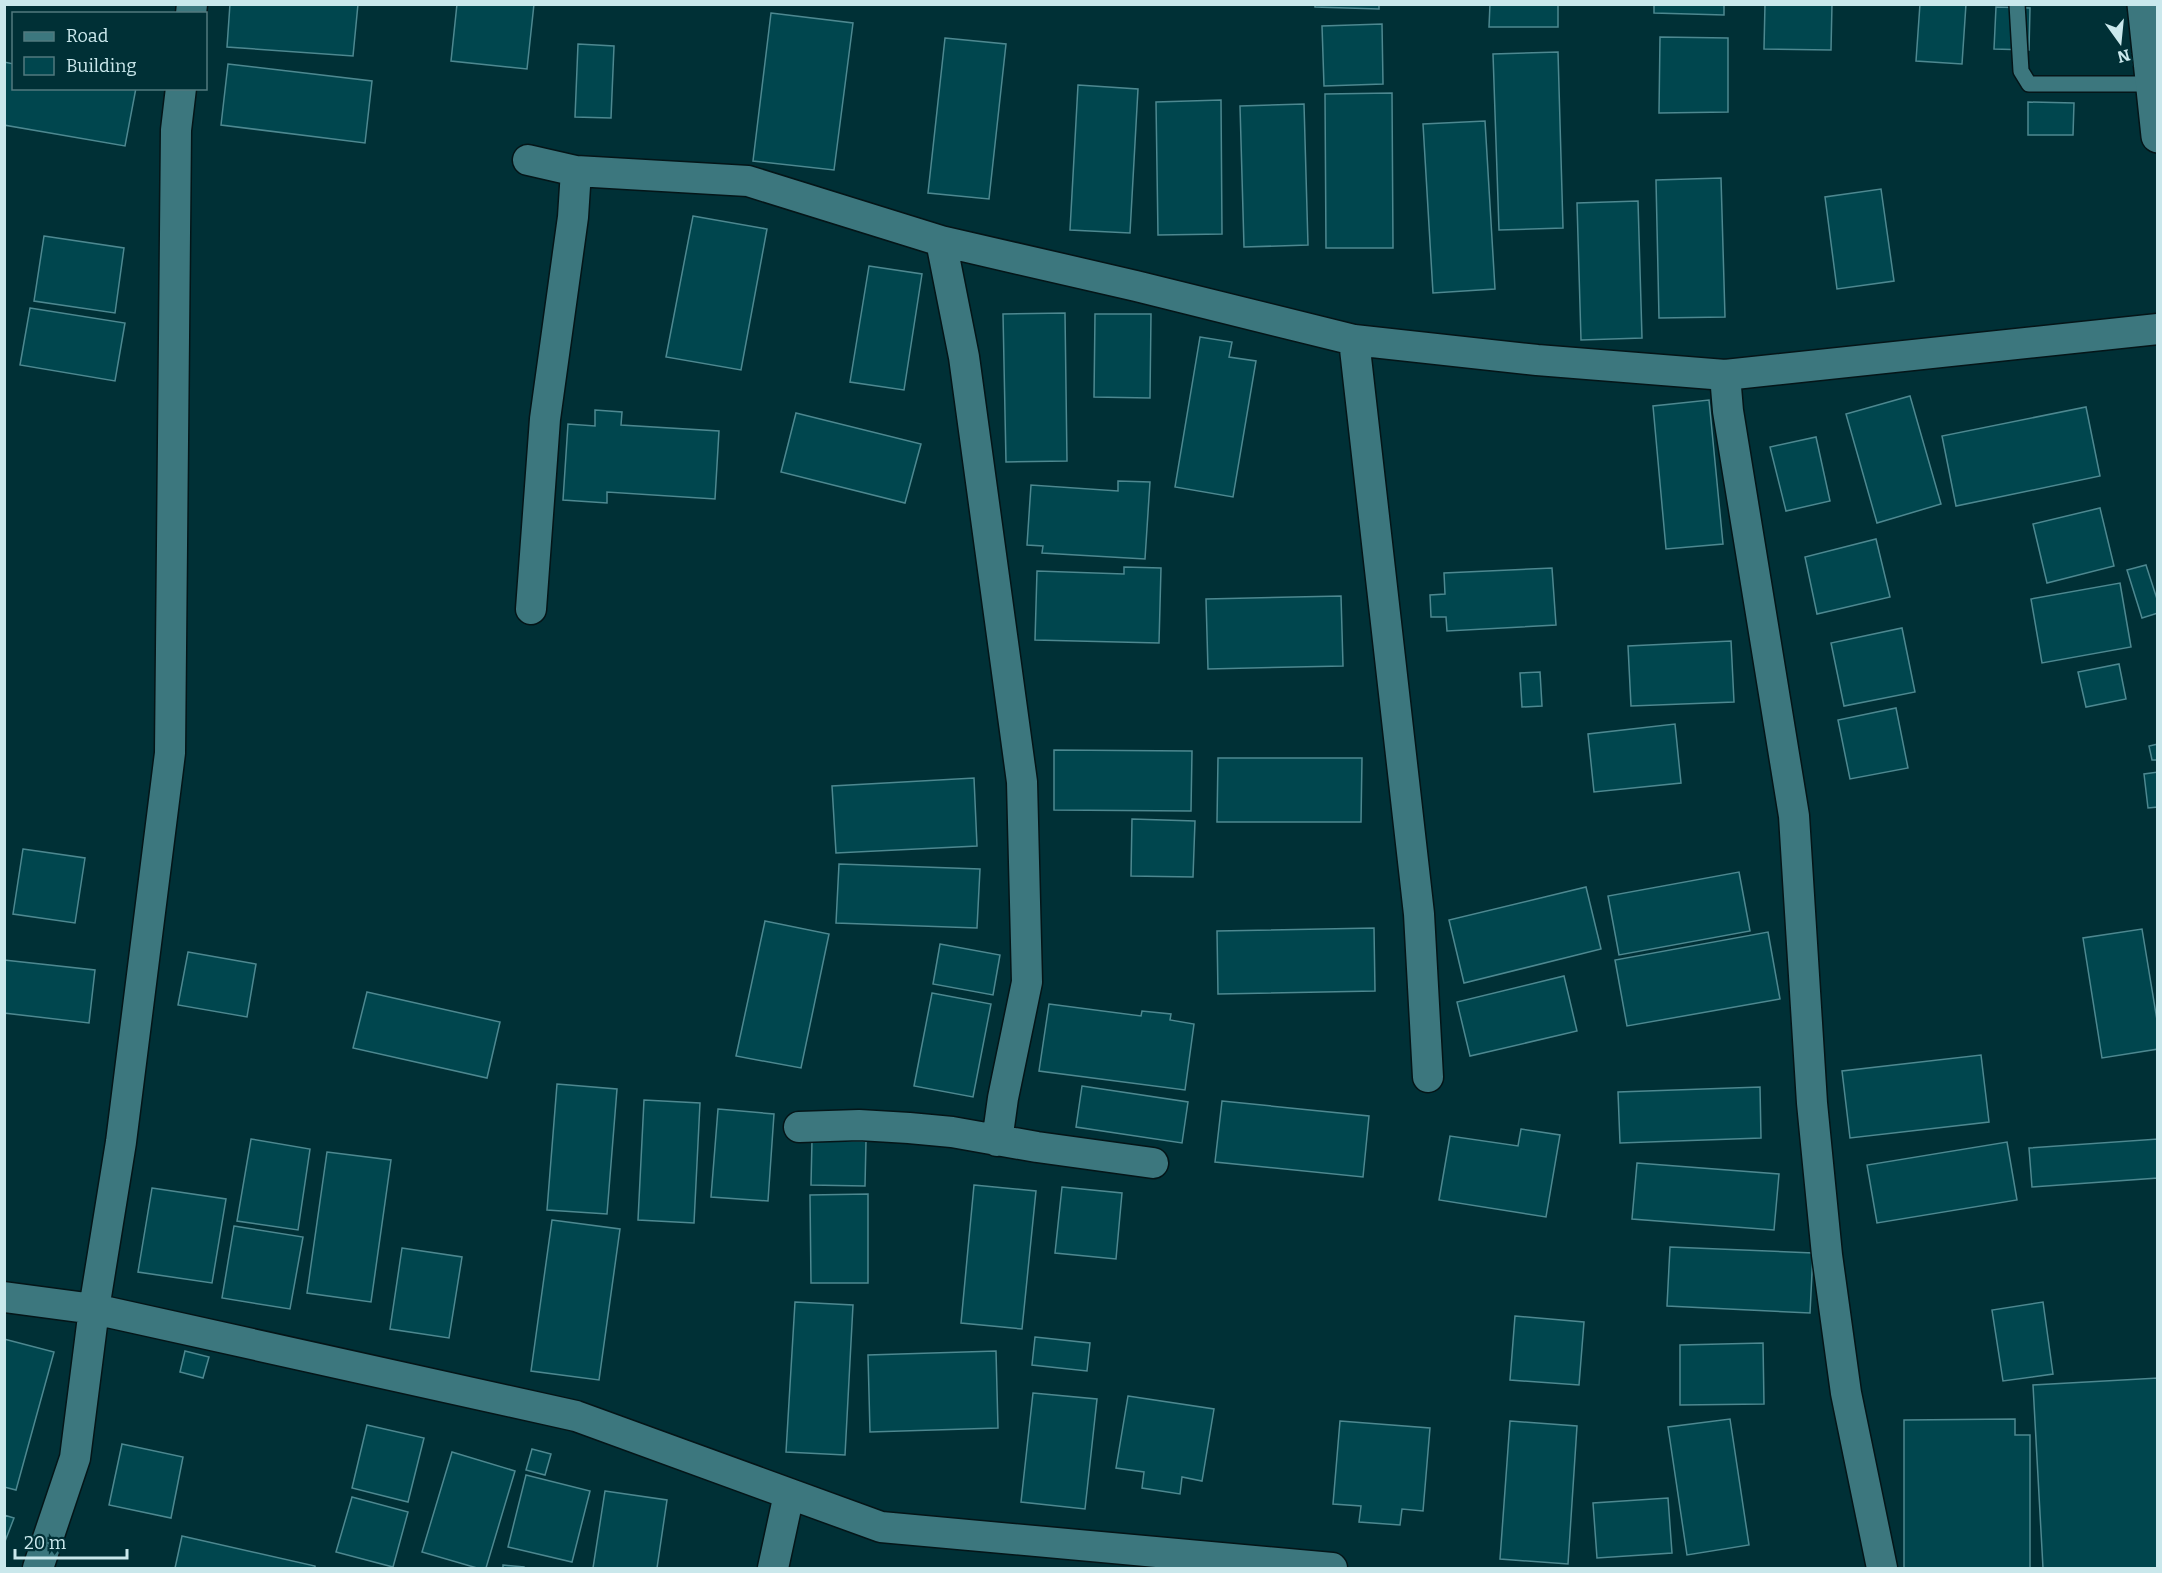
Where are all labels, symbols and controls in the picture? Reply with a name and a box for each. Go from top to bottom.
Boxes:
legend [12,12,207,90]
north arrow [2090,12,2150,72]
text: Road [66,25,109,47]
text: N [2115,45,2132,67]
text: Building [66,55,137,77]
scale bar [15,1522,128,1560]
text: 20 m [24,1532,66,1554]

